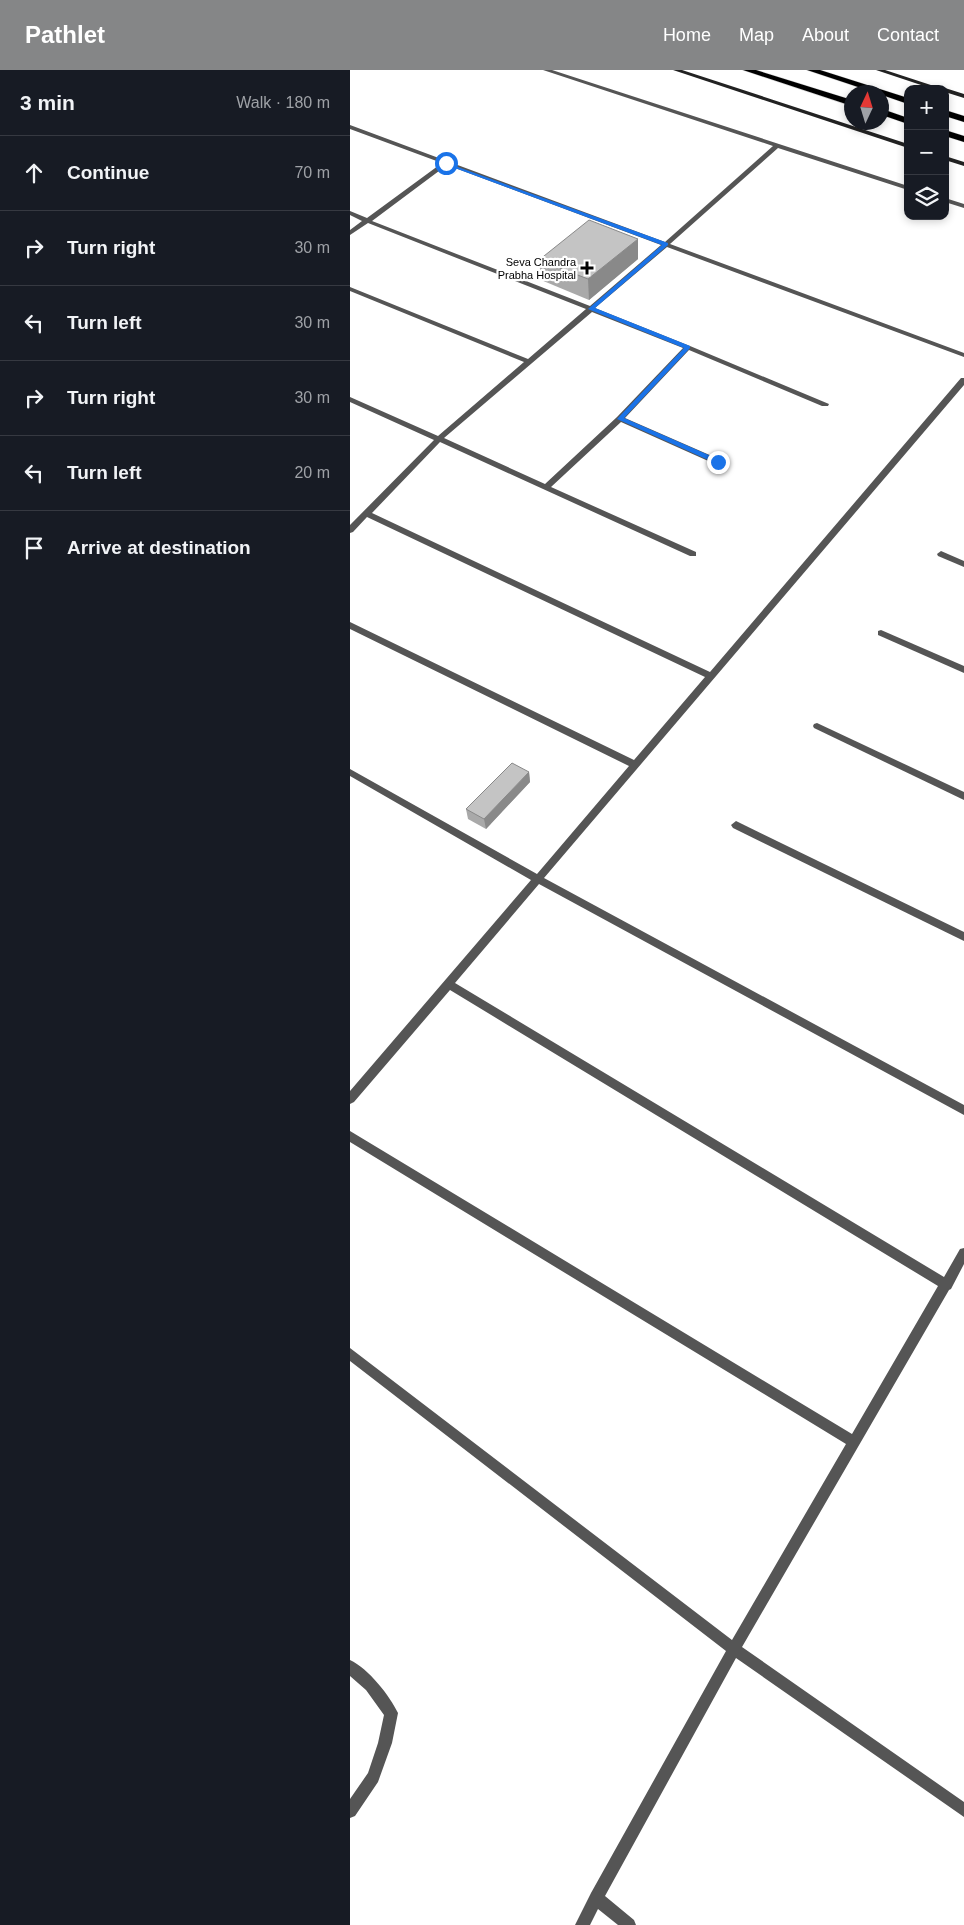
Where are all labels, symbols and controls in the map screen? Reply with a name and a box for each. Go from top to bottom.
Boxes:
text: Pathlet [25,21,105,48]
text: Home [663,25,711,45]
text: Map [739,25,774,45]
text: About [802,25,849,45]
text: Contact [877,25,939,45]
north arrow [844,85,889,130]
map controls [904,85,949,220]
button: + [904,85,949,130]
text: 3 min [20,91,75,114]
text: Walk · 180 m [236,94,330,111]
button: − [904,130,949,175]
route start [435,152,458,175]
icon: ahead [20,159,48,187]
text: Continue [67,162,149,183]
text: 70 m [294,164,330,181]
button: layers [904,175,949,220]
icon: right [20,234,48,262]
text: Turn right [67,237,155,258]
text: 30 m [294,239,330,256]
place label: Seva Chandra Prabha Hospital [498,256,577,281]
marker: Seva Chandra Prabha Hospital [580,261,594,275]
icon: left [20,309,48,337]
text: Turn left [67,312,142,333]
text: 30 m [294,314,330,331]
icon: right [20,384,48,412]
text: Turn right [67,387,155,408]
text: 30 m [294,389,330,406]
route end [707,451,730,474]
icon: left [20,459,48,487]
text: Turn left [67,462,142,483]
text: 20 m [294,464,330,481]
icon: arrive [20,534,48,562]
text: Arrive at destination [67,537,251,558]

